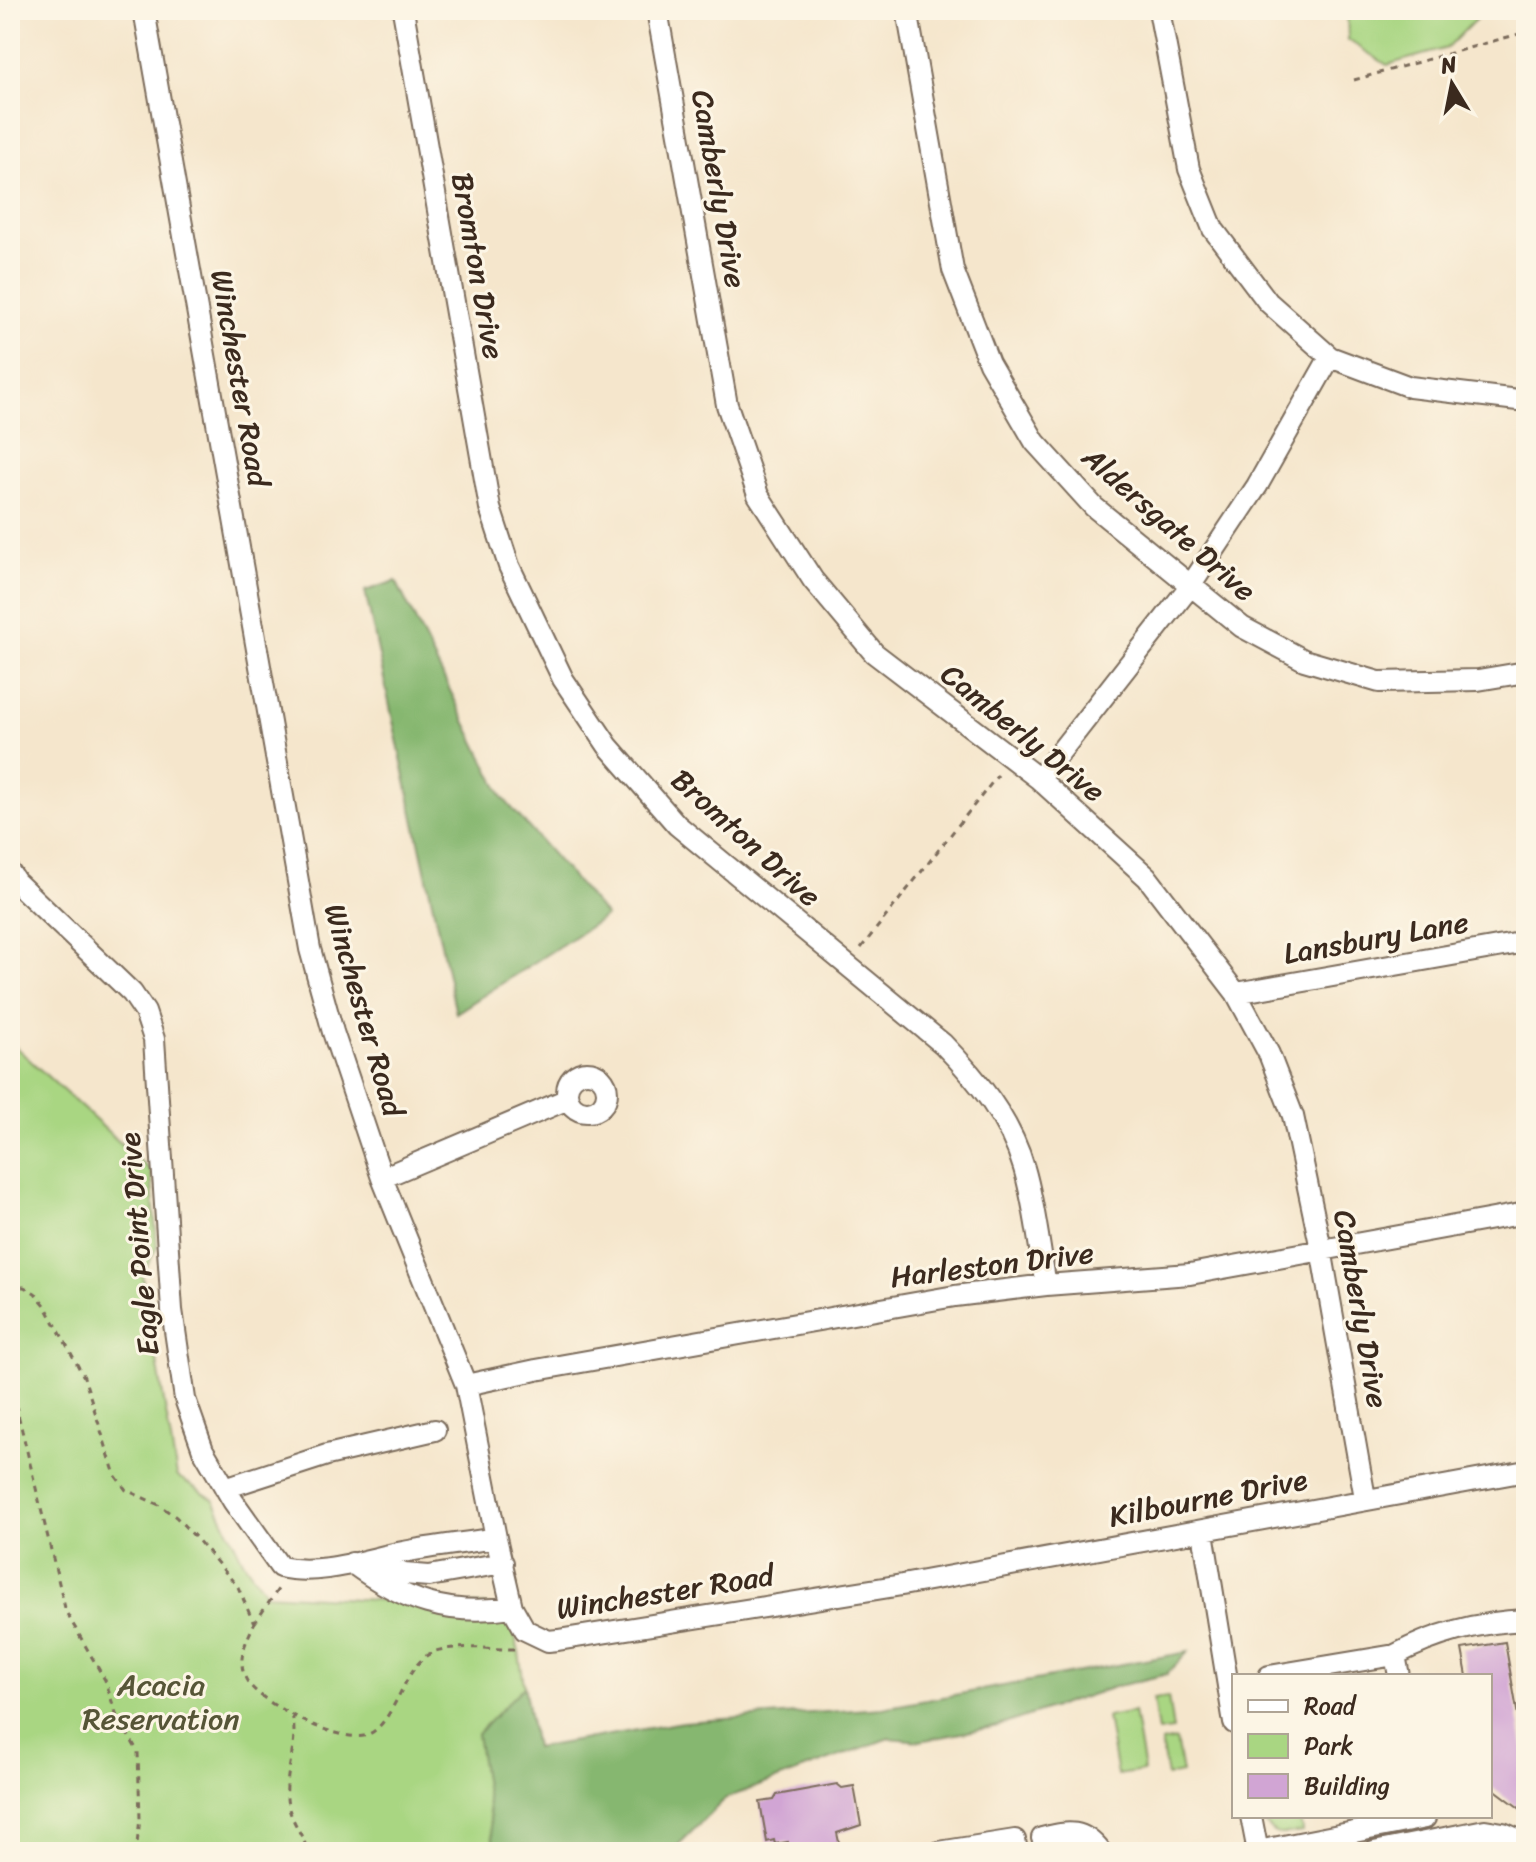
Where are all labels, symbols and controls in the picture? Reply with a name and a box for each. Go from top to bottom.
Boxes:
north arrow [1412,44,1492,124]
text: N [1437,44,1460,85]
street label: Camberly Drive [675,86,763,292]
street label: Bromton Drive [435,168,521,364]
street label: Winchester Road [194,265,286,493]
street label: Aldersgate Drive [1068,431,1269,616]
street label: Camberly Drive [928,649,1118,817]
street label: Bromton Drive [658,755,834,921]
street label: Lansbury Lane [1279,895,1473,981]
street label: Winchester Road [308,897,421,1125]
street label: Eagle Point Drive [102,1130,176,1358]
street label: Camberly Drive [1317,1206,1405,1412]
street label: Harleston Drive [887,1226,1097,1304]
street label: Kilbourne Drive [1104,1452,1312,1544]
street label: Winchester Road [552,1548,780,1636]
park label: Acacia Reservation [83,1658,239,1746]
legend [1232,1674,1492,1818]
text: Road [1304,1685,1358,1727]
text: Park [1304,1725,1353,1767]
text: Building [1304,1765,1390,1807]

